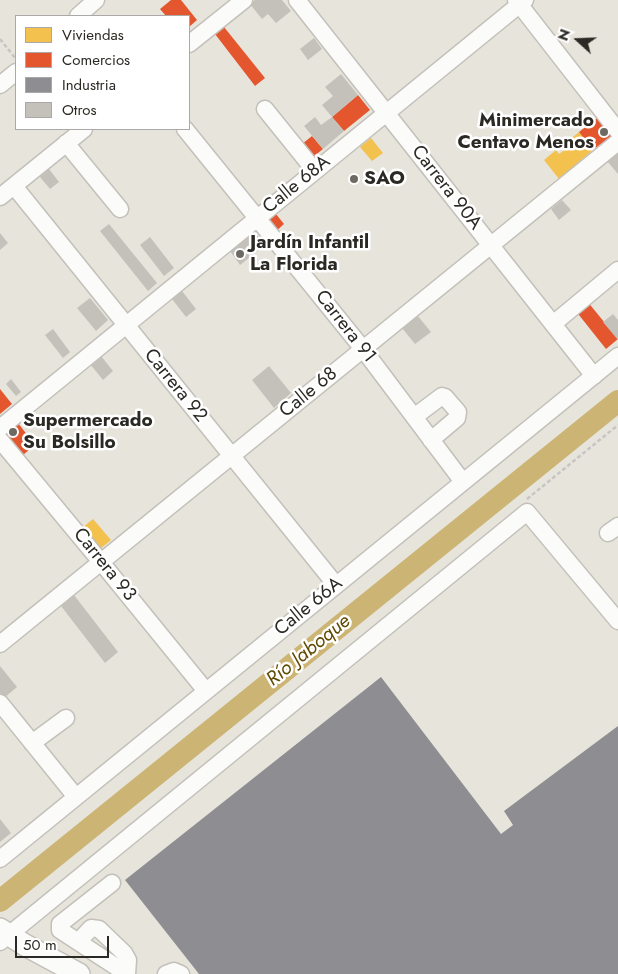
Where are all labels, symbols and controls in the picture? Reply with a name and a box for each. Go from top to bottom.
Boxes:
legend [15,15,190,130]
north arrow [553,15,603,65]
text: Viviendas [62,24,124,46]
text: N [553,26,575,44]
text: Comercios [62,49,130,71]
text: Industria [62,74,116,96]
text: Otros [62,99,97,121]
place label: Minimercado Centavo Menos [457,110,594,154]
marker: Minimercado Centavo Menos [598,126,610,138]
street label: Carrera 90A [406,141,486,235]
street label: Calle 68A [259,151,335,219]
place label: SAO [364,168,405,190]
marker: SAO [348,173,360,185]
place label: Jardín Infantil La Florida [250,232,369,276]
marker: Jardín Infantil La Florida [234,248,246,260]
street label: Carrera 91 [310,286,380,368]
street label: Carrera 92 [139,345,211,427]
street label: Calle 68 [276,363,342,423]
place label: Supermercado Su Bolsillo [23,410,153,454]
marker: Supermercado Su Bolsillo [7,426,19,438]
street label: Carrera 93 [68,524,140,606]
street label: Calle 66A [270,573,348,641]
water label: Río Jaboque [262,610,356,692]
scale bar [18,926,111,958]
text: 50 m [23,934,57,956]

